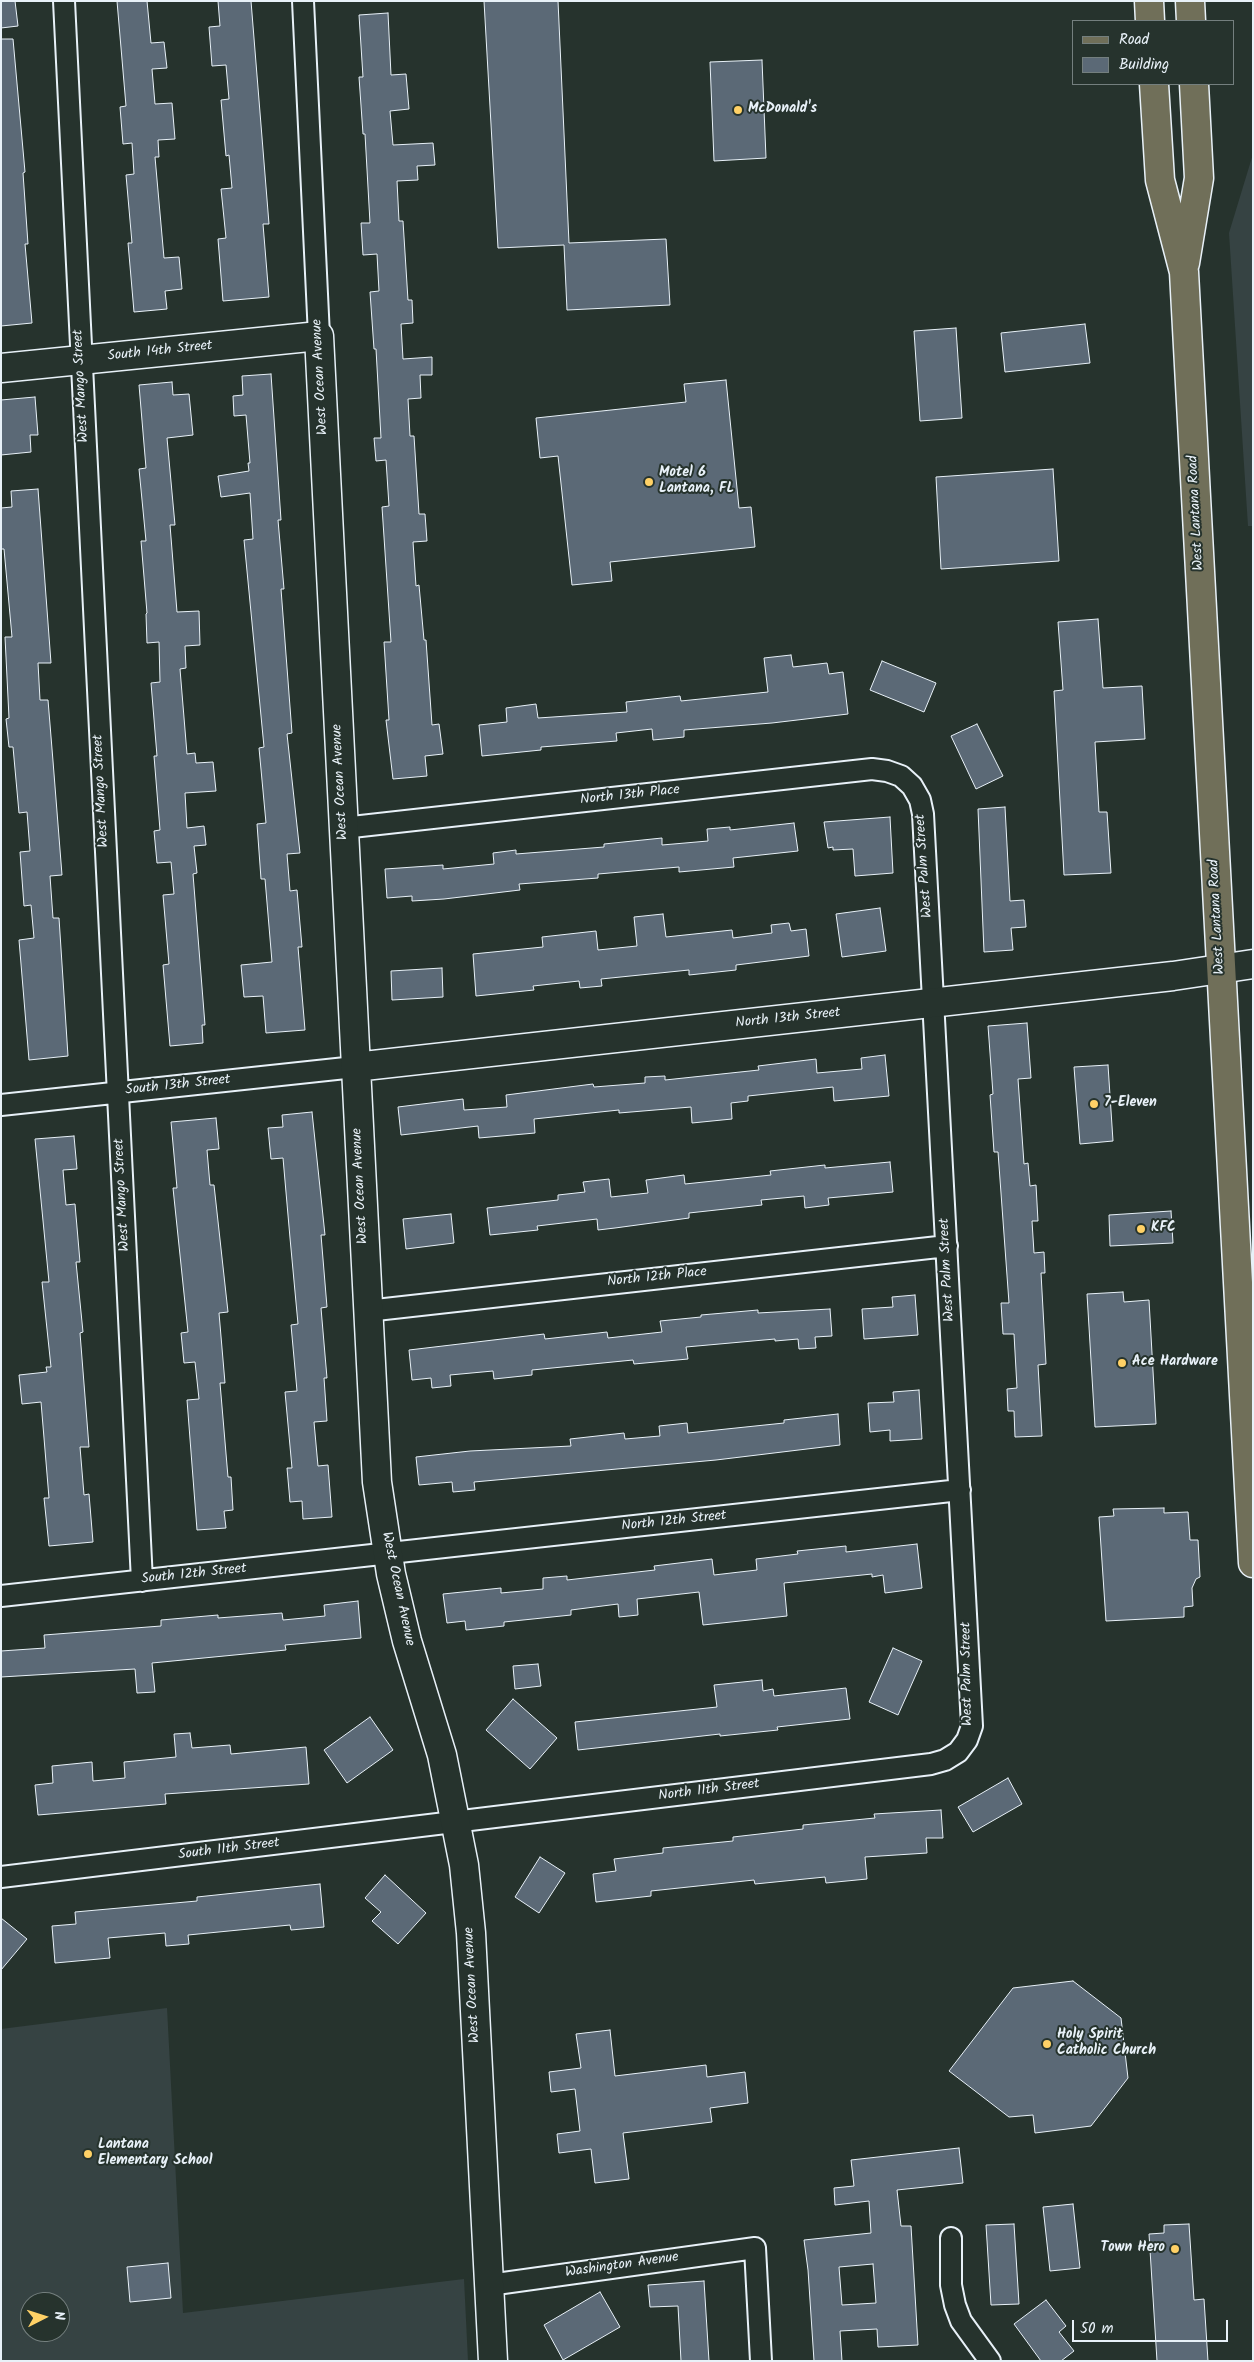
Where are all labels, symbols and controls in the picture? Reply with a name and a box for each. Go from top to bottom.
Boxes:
legend [1072,20,1234,85]
text: Road [1119,28,1149,52]
text: Building [1119,53,1169,77]
place label: McDonald's [748,102,817,118]
marker: McDonald's [732,104,744,116]
street label: West Ocean Avenue [310,319,332,435]
street label: West Mango Street [71,329,93,443]
street label: South 14th Street [107,338,213,366]
street label: West Lantana Road [1186,455,1208,571]
place label: Motel 6 Lantana, FL [659,466,734,498]
marker: Motel 6 Lantana, FL [643,476,655,488]
street label: West Ocean Avenue [330,724,352,840]
street label: West Mango Street [91,734,113,848]
street label: North 13th Place [579,782,681,810]
street label: West Palm Street [913,813,937,919]
street label: West Lantana Road [1207,859,1229,975]
street label: North 13th Street [735,1005,841,1033]
street label: South 13th Street [125,1072,231,1100]
place label: 7-Eleven [1104,1096,1157,1112]
marker: 7-Eleven [1088,1098,1100,1110]
street label: West Ocean Avenue [350,1128,372,1244]
street label: West Mango Street [112,1138,134,1252]
street label: West Palm Street [937,1218,959,1322]
place label: KFC [1151,1221,1176,1237]
marker: KFC [1135,1223,1147,1235]
street label: North 12th Place [606,1264,708,1292]
place label: Ace Hardware [1132,1355,1218,1371]
marker: Ace Hardware [1116,1357,1128,1369]
street label: North 12th Street [621,1508,727,1536]
street label: West Ocean Avenue [377,1530,417,1648]
street label: South 12th Street [141,1561,247,1589]
street label: West Palm Street [959,1622,977,1726]
street label: North 11th Street [657,1776,761,1806]
street label: South 11th Street [177,1835,281,1865]
street label: West Ocean Avenue [462,1927,484,2043]
place label: Holy Spirit Catholic Church [1057,2028,1156,2060]
marker: Holy Spirit Catholic Church [1041,2038,1053,2050]
place label: Lantana Elementary School [98,2138,212,2170]
marker: Lantana Elementary School [82,2148,94,2160]
place label: Town Hero [1101,2241,1165,2257]
marker: Town Hero [1169,2243,1181,2255]
street label: Washington Avenue [564,2250,680,2282]
north arrow [20,2292,70,2342]
text: N [48,2310,70,2321]
scale bar [1074,2310,1230,2342]
text: 50 m [1080,2317,1114,2341]

